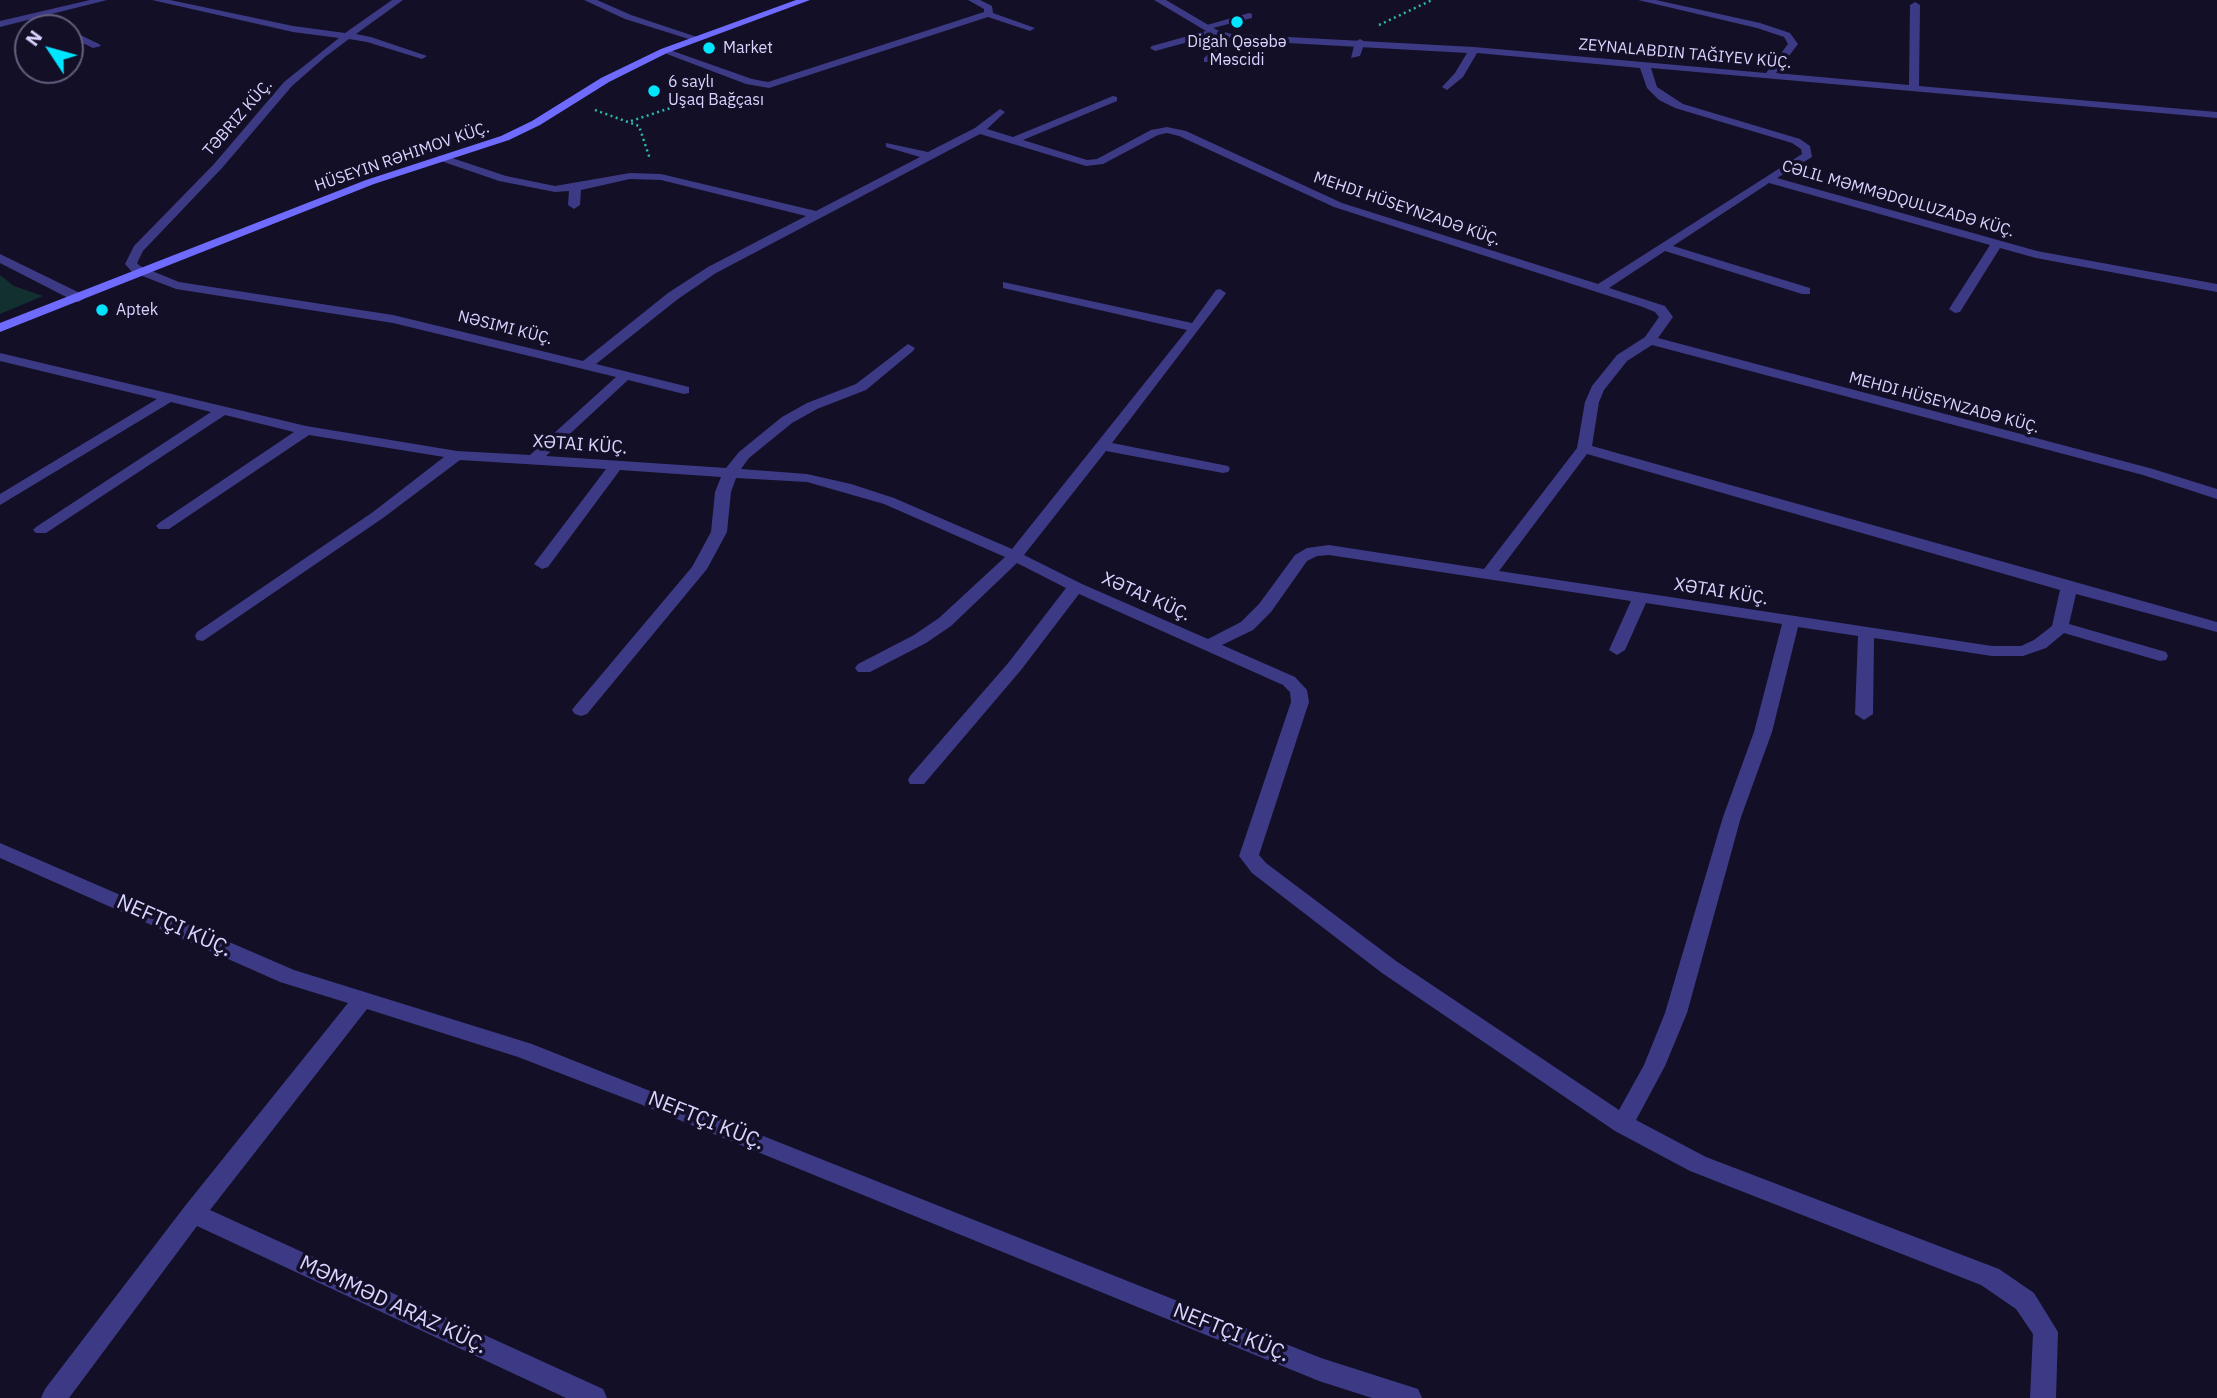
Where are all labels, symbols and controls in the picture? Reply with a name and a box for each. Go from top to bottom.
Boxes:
north arrow [14,14,84,84]
marker: Digah Qəsəbə Məscidi [1229,14,1245,30]
text: N [20,25,47,50]
place label: Digah Qəsəbə Məscidi [1187,32,1287,70]
street label: ZEYNALABDIN TAĞIYEV KÜÇ. [1578,35,1792,73]
place label: Market [723,38,773,58]
marker: Market [701,40,717,56]
place label: 6 saylı Uşaq Bağçası [668,72,764,110]
street label: TƏBRIZ KÜÇ. [199,76,277,160]
marker: 6 saylı Uşaq Bağçası [646,83,662,99]
street label: HÜSEYIN RƏHIMOV KÜÇ. [312,118,492,196]
street label: CƏLIL MƏMMƏDQULUZADƏ KÜÇ. [1780,157,2016,241]
street label: MEHDI HÜSEYNZADƏ KÜÇ. [1311,168,1503,250]
place label: Aptek [116,300,158,320]
marker: Aptek [94,302,110,318]
street label: NƏSIMI KÜÇ. [456,307,554,349]
street label: MEHDI HÜSEYNZADƏ KÜÇ. [1847,368,2041,438]
street label: XƏTAI KÜÇ. [532,431,628,459]
street label: XƏTAI KÜÇ. [1098,568,1194,626]
street label: XƏTAI KÜÇ. [1672,574,1770,610]
street label: NEFTÇI KÜÇ. [113,889,235,963]
street label: NEFTÇI KÜÇ. [644,1086,768,1156]
street label: MƏMMƏD ARAZ KÜÇ. [295,1251,491,1359]
street label: NEFTÇI KÜÇ. [1169,1298,1293,1368]

